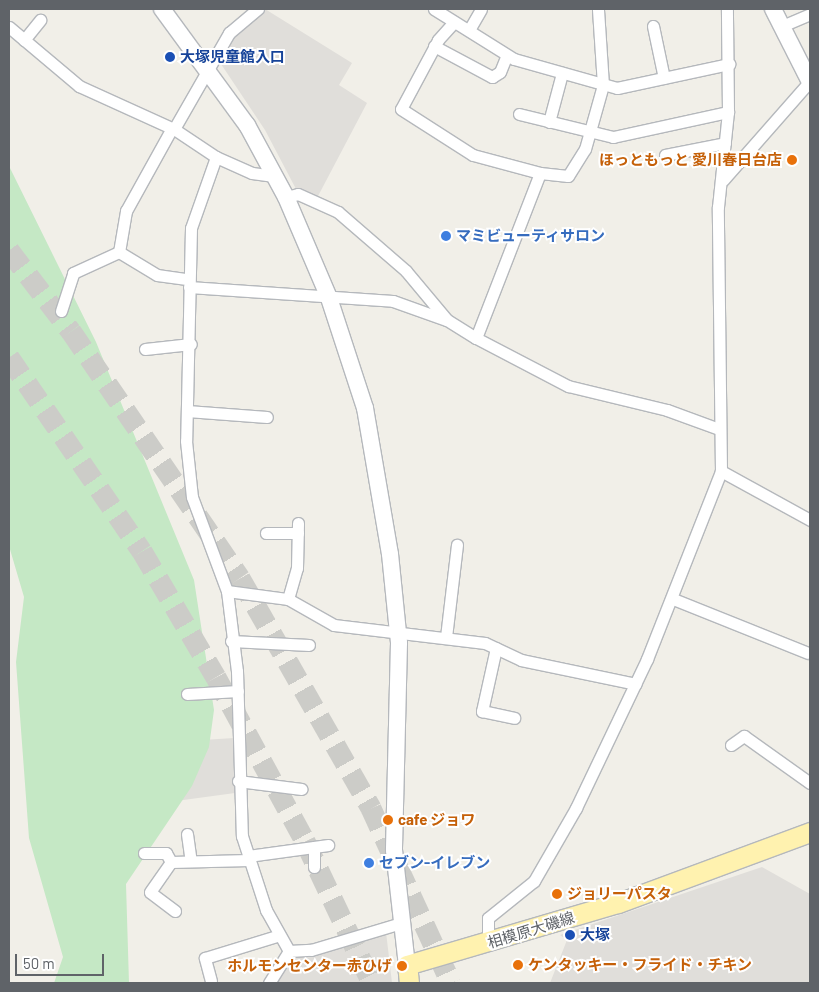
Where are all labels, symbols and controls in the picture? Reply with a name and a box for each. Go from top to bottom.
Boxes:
place label: 大塚児童館入口 [180,48,285,66]
marker: 大塚児童館入口 [164,51,176,63]
place label: ほっともっと 愛川春日台店 [599,151,782,169]
marker: ほっともっと 愛川春日台店 [786,154,798,166]
place label: マミビューティサロン [456,227,606,245]
marker: マミビューティサロン [440,230,452,242]
place label: cafe ジョワ [398,811,475,829]
marker: cafe ジョワ [382,814,394,826]
place label: セブン-イレブン [379,854,490,872]
marker: セブン-イレブン [363,857,375,869]
place label: ジョリーパスタ [567,885,672,903]
marker: ジョリーパスタ [551,888,563,900]
street label: 相模原大磯線 [485,908,577,952]
place label: 大塚 [580,926,610,944]
marker: 大塚 [564,929,576,941]
scale bar [18,944,106,976]
text: 50 m [23,954,55,972]
place label: ケンタッキー・フライド・チキン [528,956,753,974]
place label: ホルモンセンター赤ひげ [227,957,392,975]
marker: ケンタッキー・フライド・チキン [512,959,524,971]
marker: ホルモンセンター赤ひげ [396,960,408,972]

